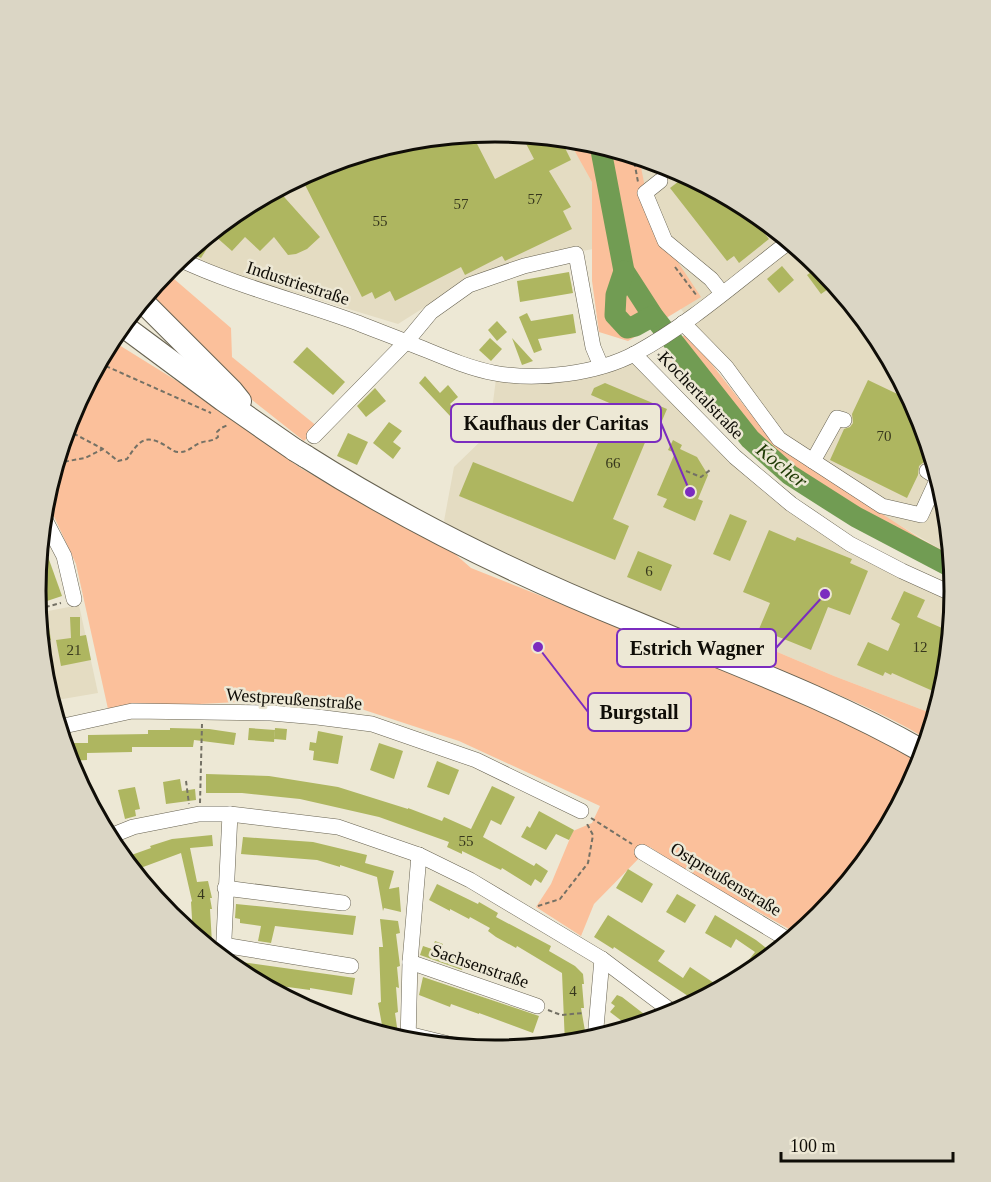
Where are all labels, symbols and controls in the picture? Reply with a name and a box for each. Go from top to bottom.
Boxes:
house number: 57 [528,191,543,207]
house number: 57 [454,196,469,212]
house number: 55 [373,213,388,229]
street label: Industriestraße [244,257,352,309]
street label: Kochertalstraße [654,347,748,443]
callout: Kaufhaus der Caritas [451,404,661,442]
text: Kaufhaus der Caritas [463,412,649,434]
house number: 70 [877,428,892,444]
water label: Kocher [751,437,812,492]
house number: 66 [606,455,621,471]
house number: 6 [645,563,653,579]
callout: Estrich Wagner [617,629,776,667]
text: Estrich Wagner [630,637,764,660]
house number: 12 [913,639,928,655]
house number: 21 [67,642,82,658]
street label: Westpreußenstraße [225,684,363,714]
callout: Burgstall [588,693,691,731]
text: Burgstall [600,701,679,724]
house number: 55 [459,833,474,849]
street label: Ostpreußenstraße [667,838,785,920]
house number: 4 [197,886,205,902]
street label: Sachsenstraße [429,940,531,992]
house number: 4 [569,983,577,999]
scale bar [781,1125,954,1163]
text: 100 m [790,1136,836,1156]

